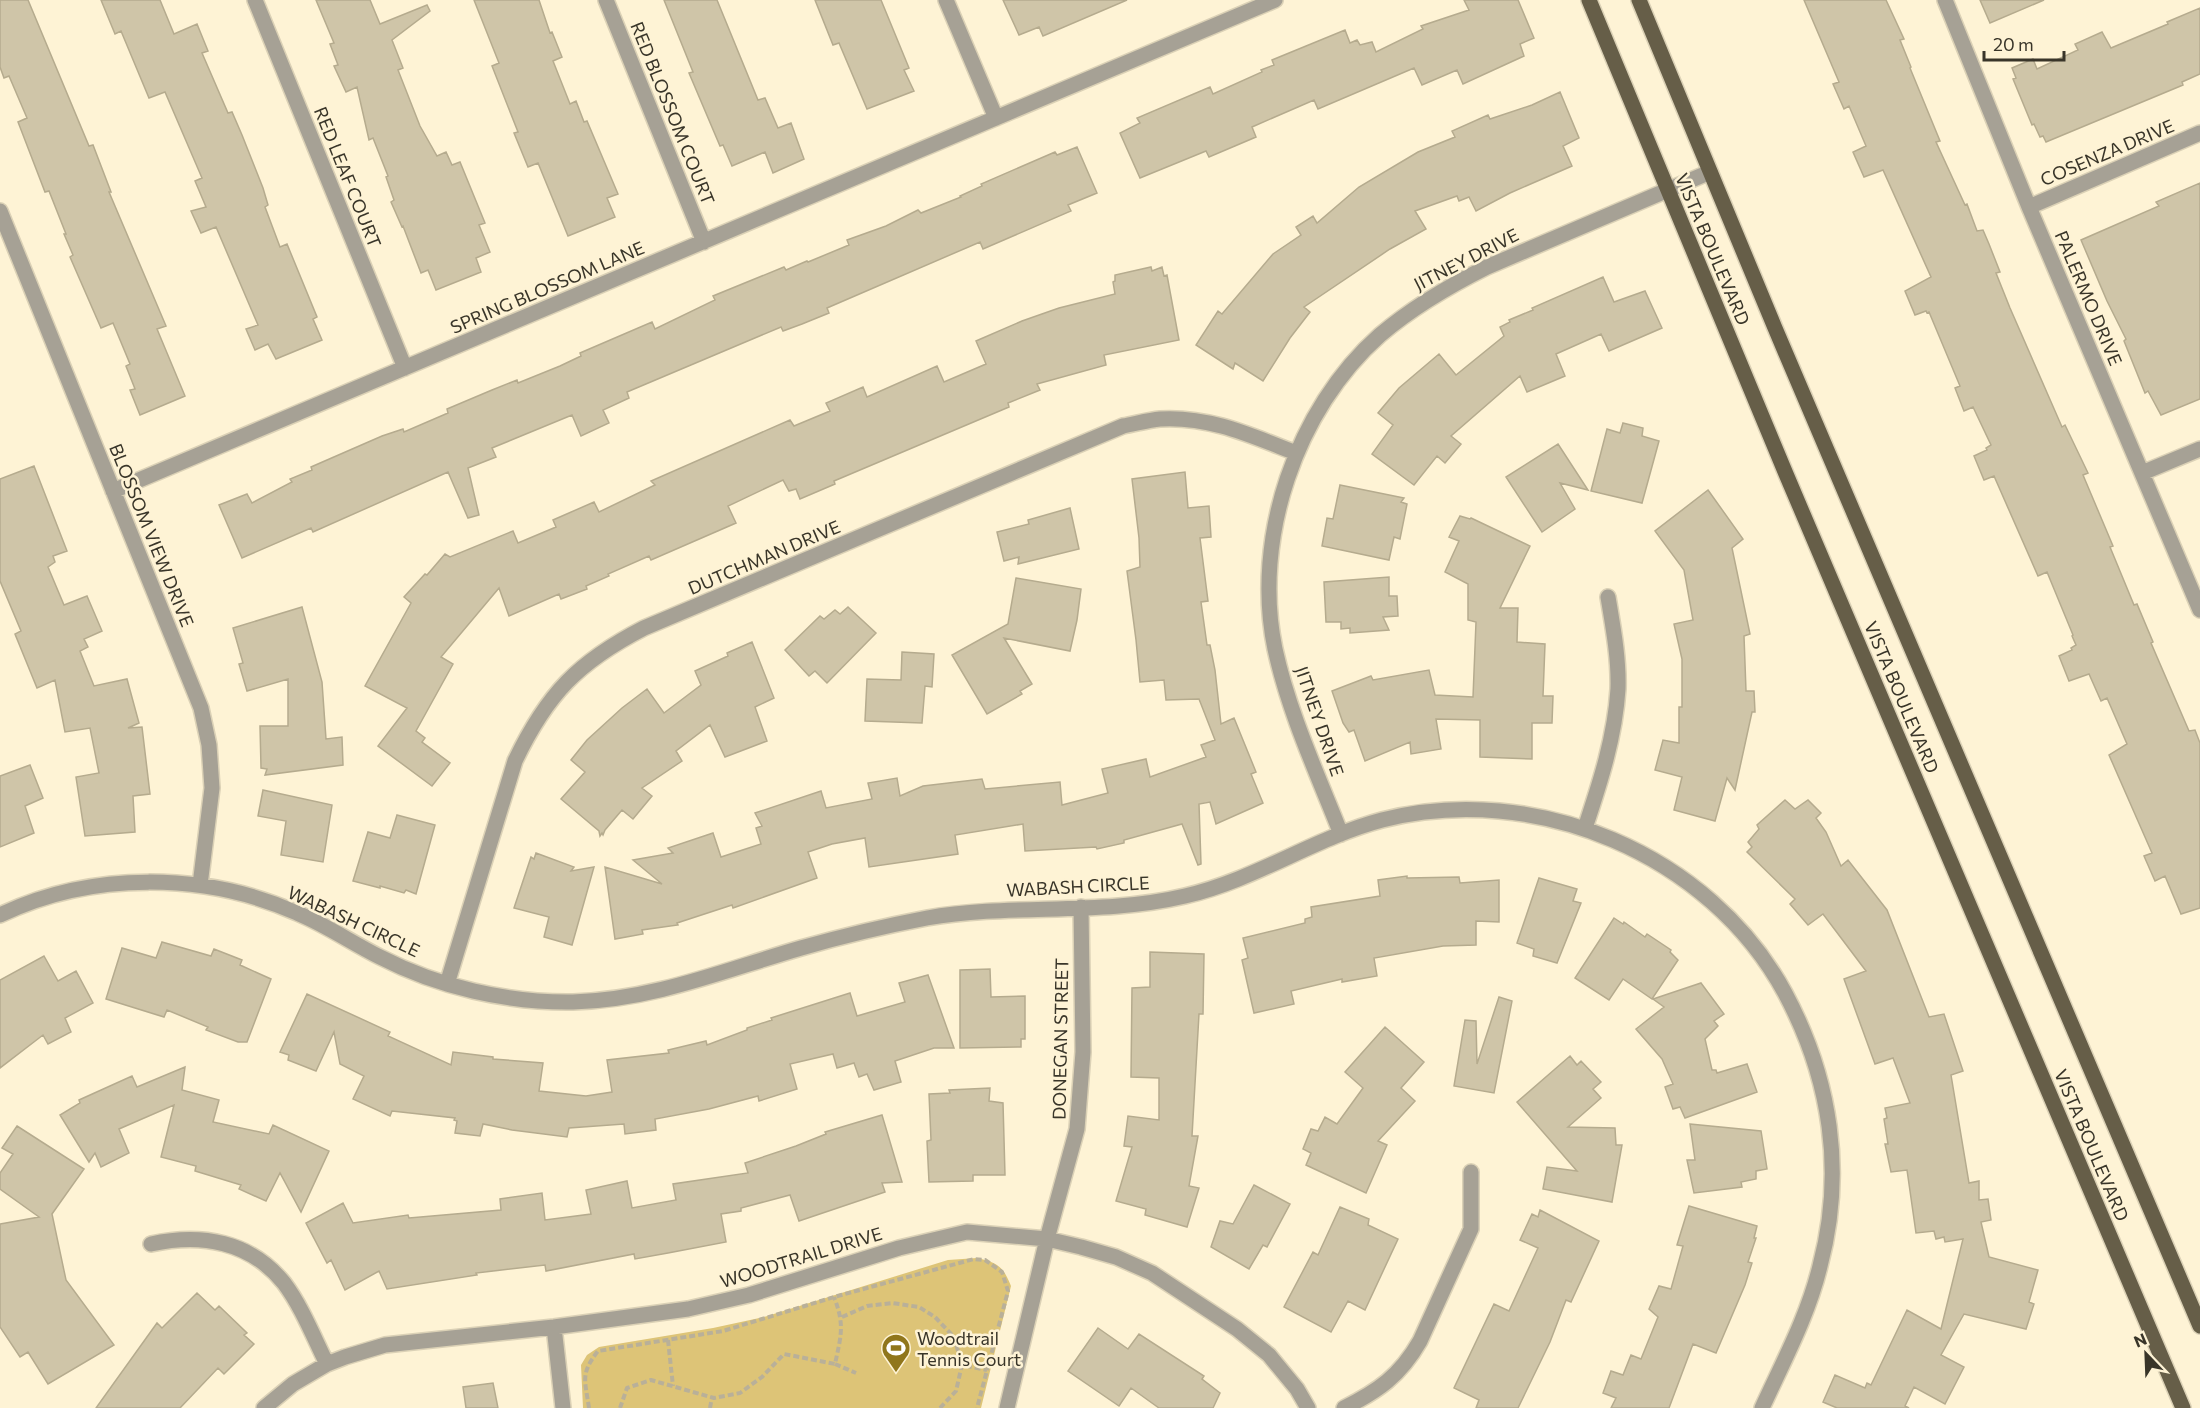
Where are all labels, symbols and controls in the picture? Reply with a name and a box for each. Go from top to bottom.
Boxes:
street label: RED BLOSSOM COURT [626,18,720,208]
scale bar [1984,24,2064,62]
text: 20 m [1993,33,2034,55]
street label: RED LEAF COURT [310,103,386,251]
street label: COSENZA DRIVE [2037,114,2177,190]
street label: VISTA BOULEVARD [1671,170,1755,328]
street label: JITNEY DRIVE [1410,223,1522,295]
street label: PALERMO DRIVE [2051,227,2127,369]
street label: SPRING BLOSSOM LANE [447,236,647,338]
street label: BLOSSOM VIEW DRIVE [105,440,199,630]
street label: DUTCHMAN DRIVE [685,515,843,599]
street label: VISTA BOULEVARD [1860,618,1944,776]
street label: JITNEY DRIVE [1291,663,1349,779]
street label: WABASH CIRCLE [1006,871,1150,901]
street label: WABASH CIRCLE [284,881,424,961]
street label: DONEGAN STREET [1048,958,1072,1120]
street label: VISTA BOULEVARD [2050,1066,2134,1224]
street label: WOODTRAIL DRIVE [717,1222,885,1292]
north arrow [2116,1324,2176,1384]
place label: Woodtrail Tennis Court [917,1327,1021,1370]
text: N [2131,1329,2149,1351]
sports icon: Woodtrail Tennis Court [880,1332,912,1374]

